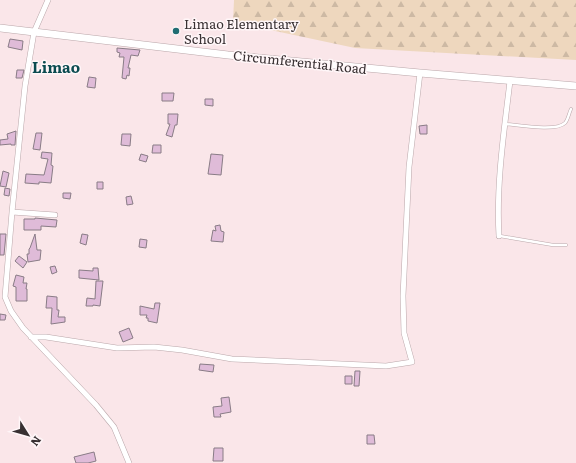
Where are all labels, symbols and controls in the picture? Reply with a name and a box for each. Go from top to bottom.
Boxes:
place label: Limao Elementary School [184,14,299,48]
marker: Limao Elementary School [171,26,181,36]
street label: Circumferential Road [232,45,368,78]
district label: Limao [32,55,80,78]
north arrow [8,415,48,455]
text: N [28,433,46,450]

